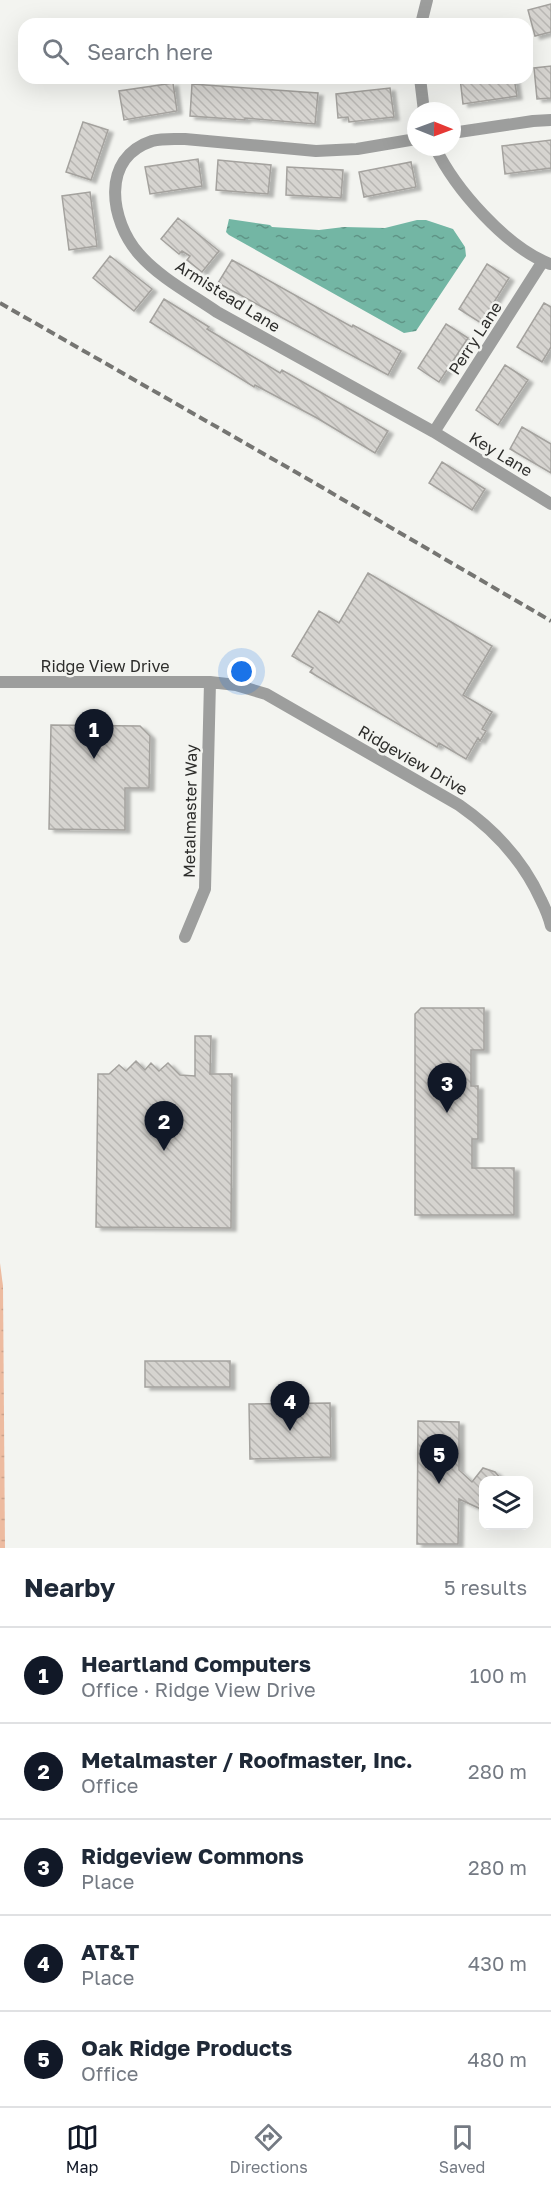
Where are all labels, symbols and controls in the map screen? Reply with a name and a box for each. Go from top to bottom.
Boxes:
search box [18,18,533,84]
icon: search [39,35,72,68]
text: Search here [87,38,213,65]
north arrow [407,102,461,156]
street label: Armistead Lane [172,256,284,336]
street label: Perry Lane [444,298,506,378]
street label: Key Lane [466,427,536,481]
street label: Ridge View Drive [41,656,169,676]
your location [227,657,256,686]
pin: 1 [74,710,113,759]
street label: Ridgeview Drive [355,721,471,799]
street label: Metalmaster Way [179,744,201,878]
pin: 3 [428,1064,466,1113]
pin: 2 [144,1102,184,1151]
pin: 4 [270,1382,310,1431]
pin: 5 [420,1434,458,1484]
map controls [479,1476,533,1530]
button: layers [479,1476,533,1530]
text: Nearby [24,1572,115,1603]
text: 5 results [444,1575,527,1599]
text: Heartland Computers [81,1650,311,1677]
text: 1 [38,1663,49,1687]
text: 100 m [470,1663,527,1687]
text: Office · Ridge View Drive [81,1677,316,1701]
text: Metalmaster / Roofmaster, Inc. [81,1746,413,1773]
text: 2 [37,1759,50,1783]
text: 280 m [468,1759,527,1783]
text: Office [81,1773,138,1797]
text: Ridgeview Commons [81,1842,304,1869]
text: 3 [37,1855,50,1879]
text: 280 m [468,1855,527,1879]
text: Place [81,1869,134,1893]
text: AT&T [81,1938,139,1965]
text: 4 [37,1951,50,1975]
text: 430 m [468,1951,527,1975]
text: Place [81,1965,134,1989]
text: Oak Ridge Products [81,2034,292,2061]
text: 5 [37,2047,50,2071]
text: 480 m [468,2047,527,2071]
text: Office [81,2061,138,2085]
tab: Map [66,2121,99,2177]
tab: Directions [230,2121,308,2177]
tab: Saved [439,2121,485,2177]

